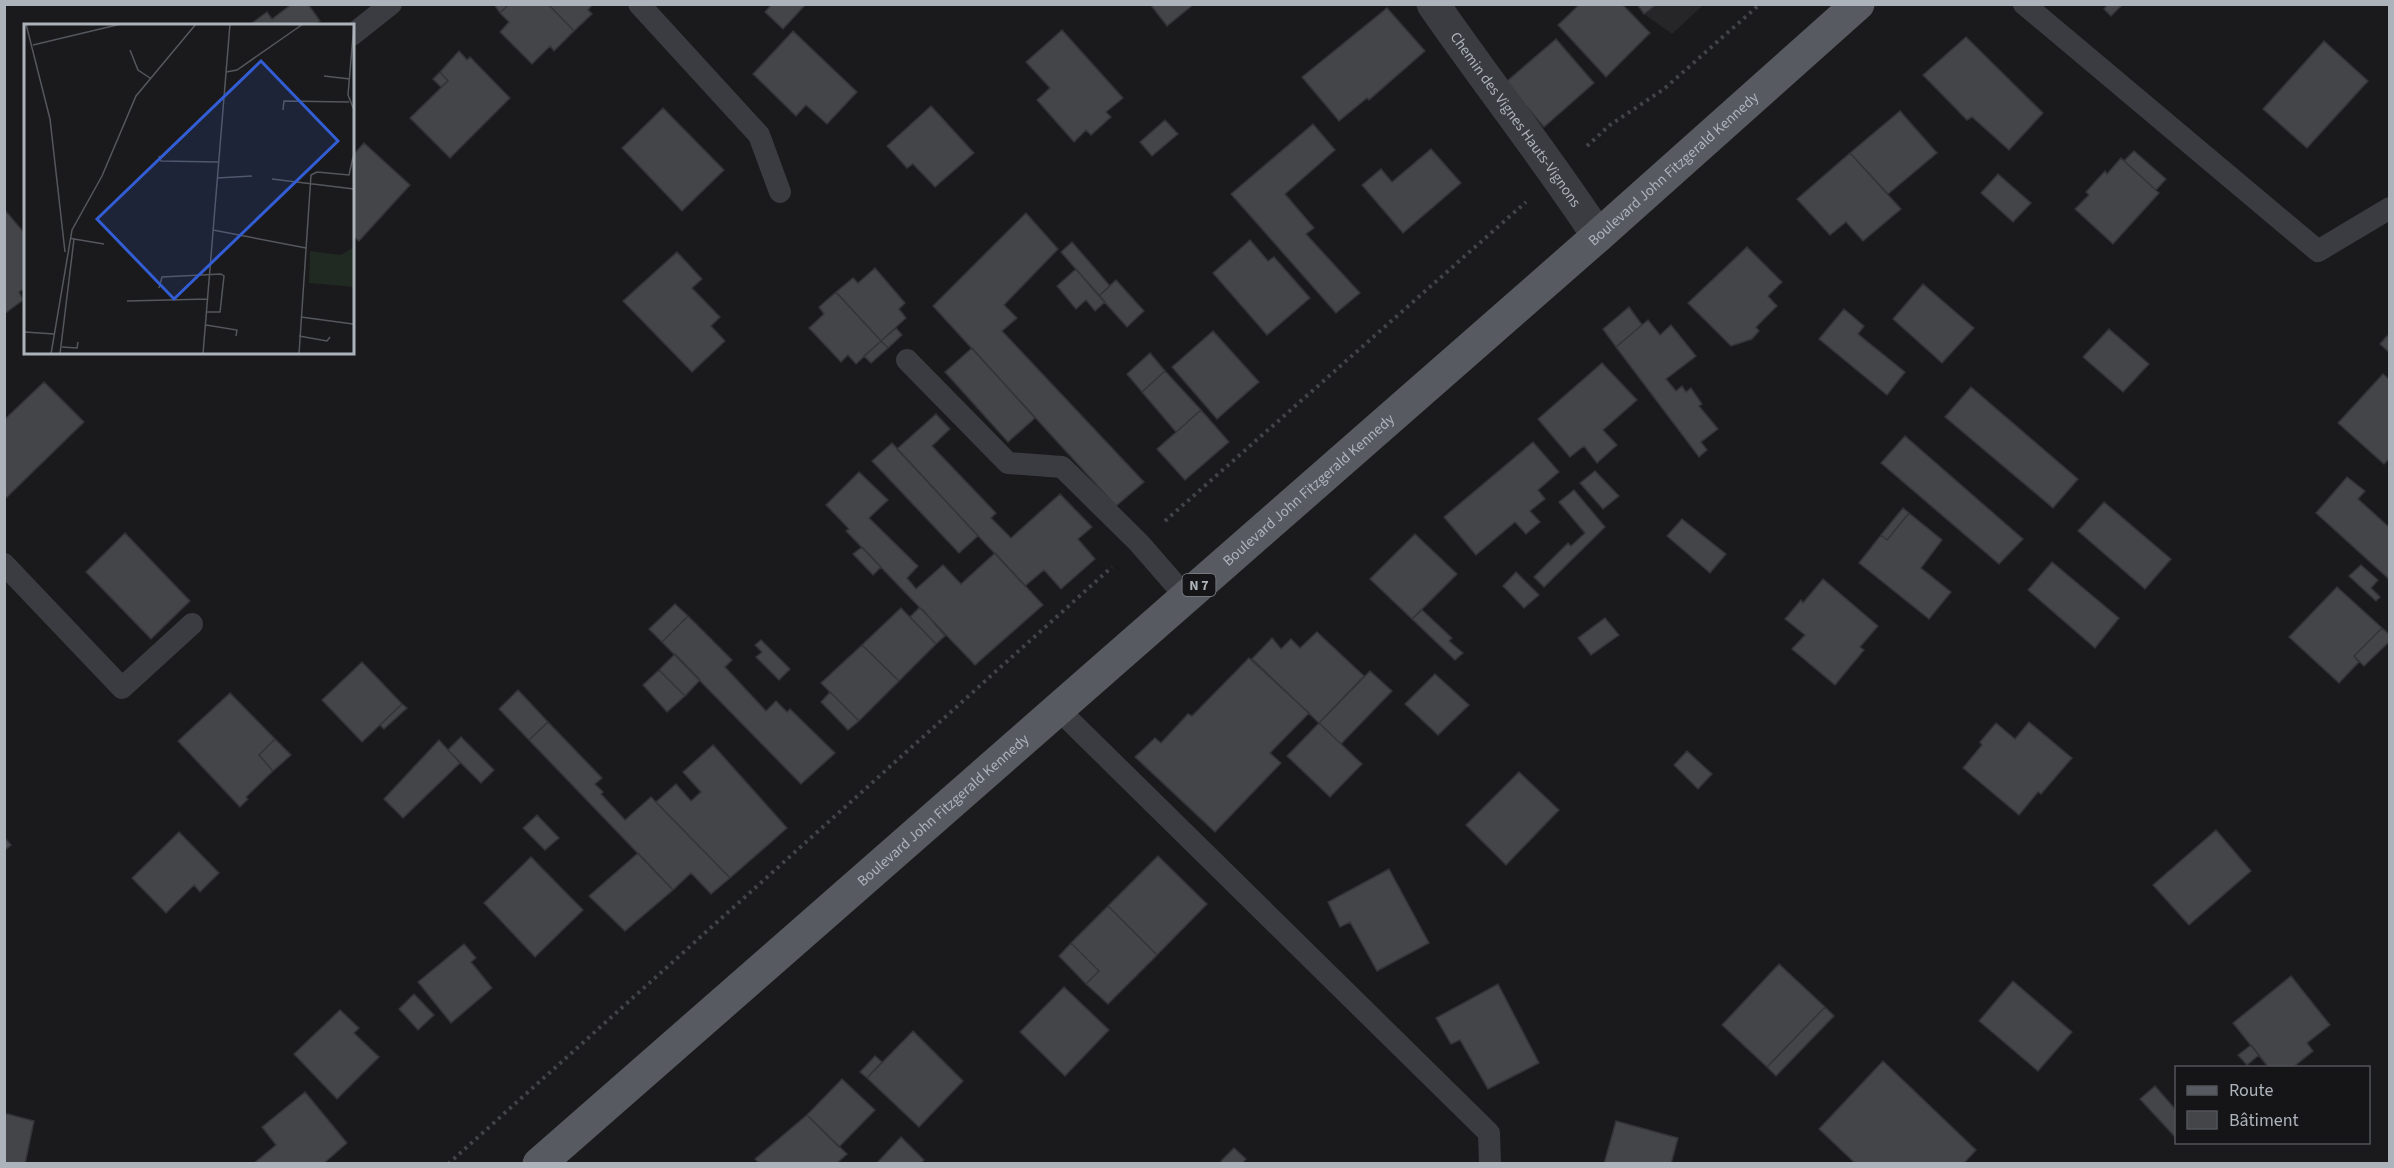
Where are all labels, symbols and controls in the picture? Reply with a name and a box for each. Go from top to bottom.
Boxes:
inset map [24,24,354,354]
street label: Chemin des Vignes Hauts-Vignons [1445,28,1586,212]
street label: Boulevard John Fitzgerald Kennedy [1584,87,1763,251]
street label: Boulevard John Fitzgerald Kennedy [1218,409,1399,571]
road number: N 7 [1182,574,1216,596]
street label: Boulevard John Fitzgerald Kennedy [853,729,1034,892]
legend [2175,1066,2370,1144]
text: Route [2229,1078,2273,1103]
text: Bâtiment [2229,1108,2299,1133]

